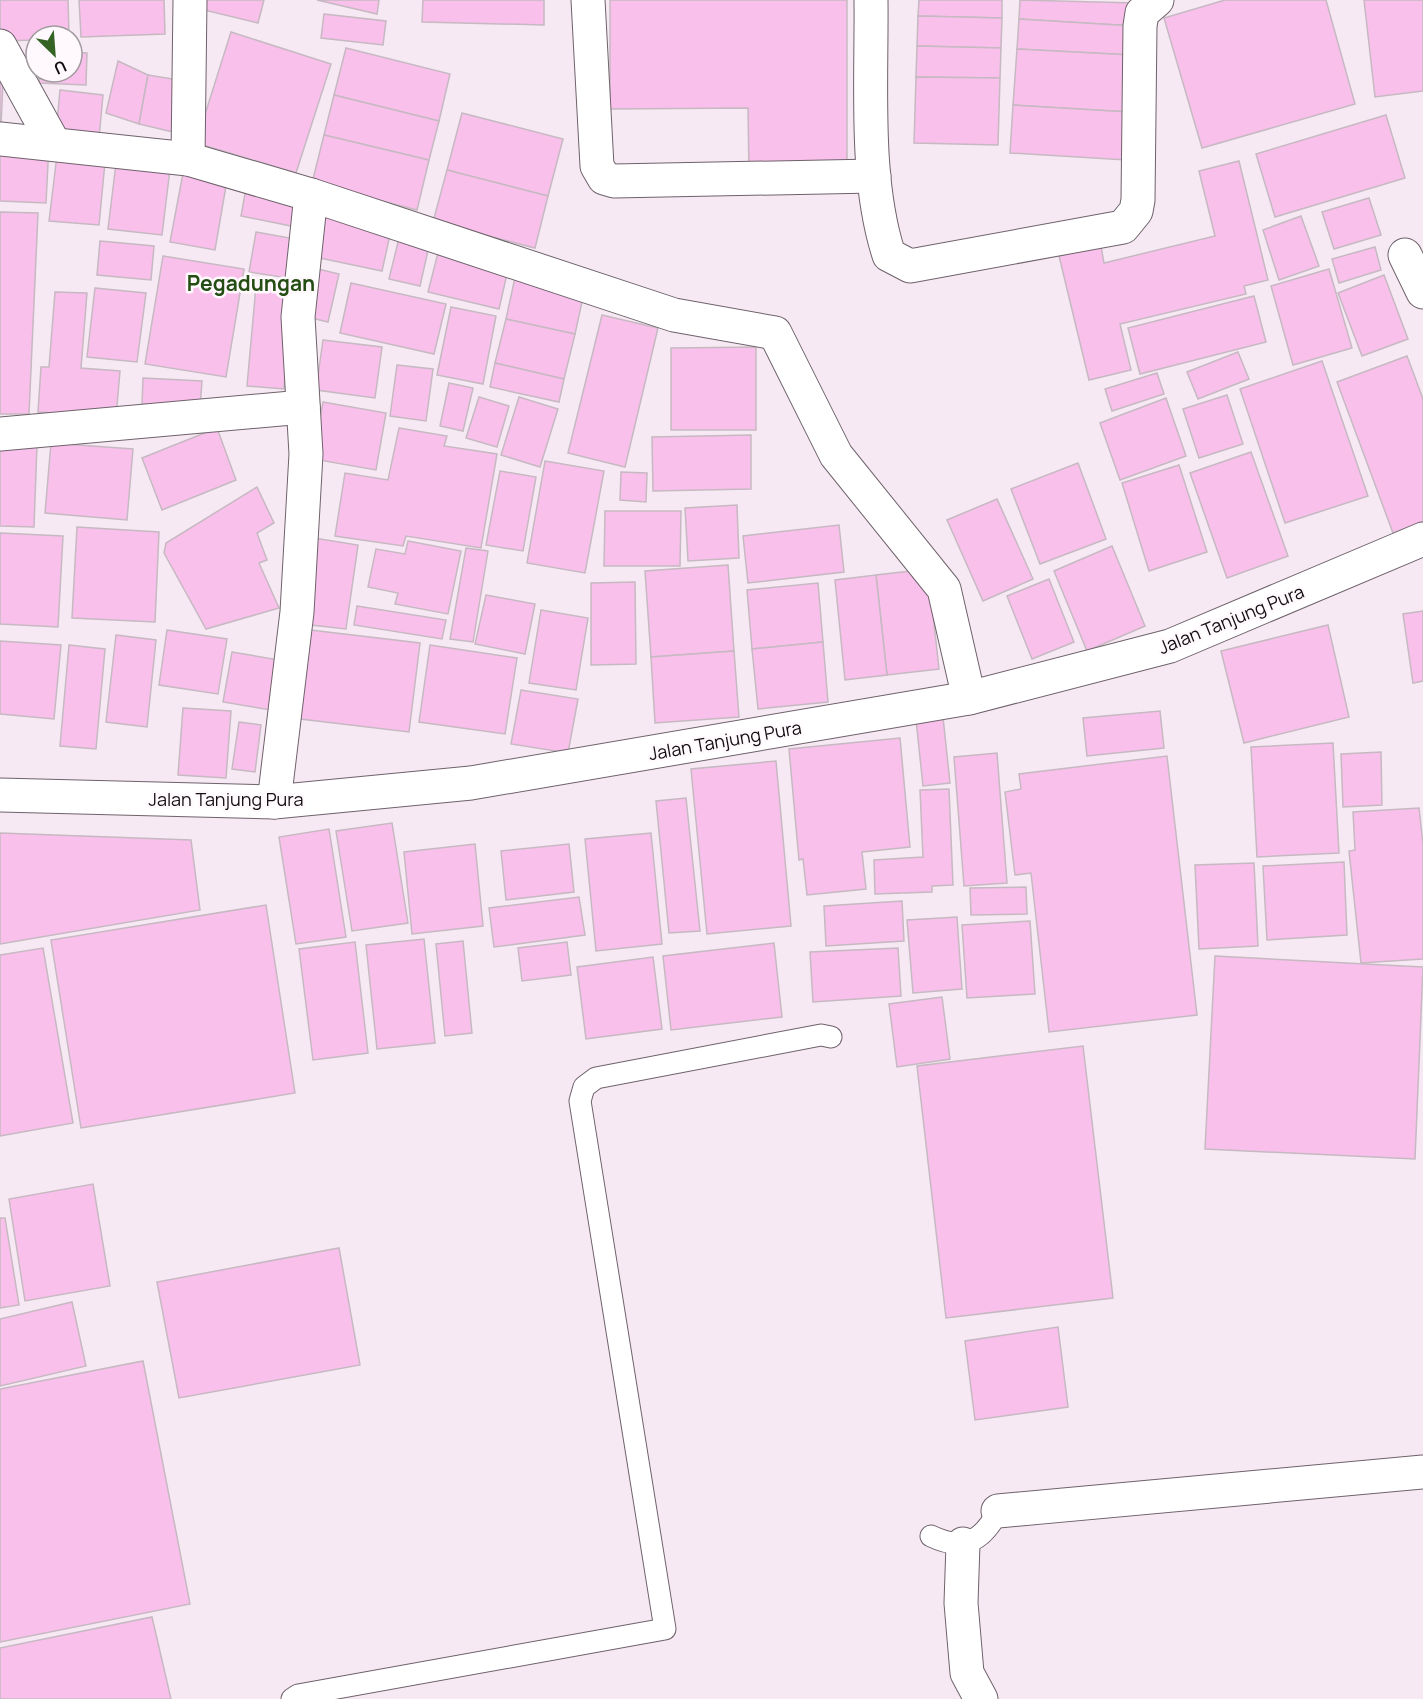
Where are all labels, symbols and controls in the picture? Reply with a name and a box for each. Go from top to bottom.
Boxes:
north arrow [24,24,84,84]
text: U [50,55,70,80]
district label: Pegadungan [187,269,315,297]
street label: Jalan Tanjung Pura [1155,579,1307,659]
street label: Jalan Tanjung Pura [647,715,803,765]
street label: Jalan Tanjung Pura [149,787,303,811]

